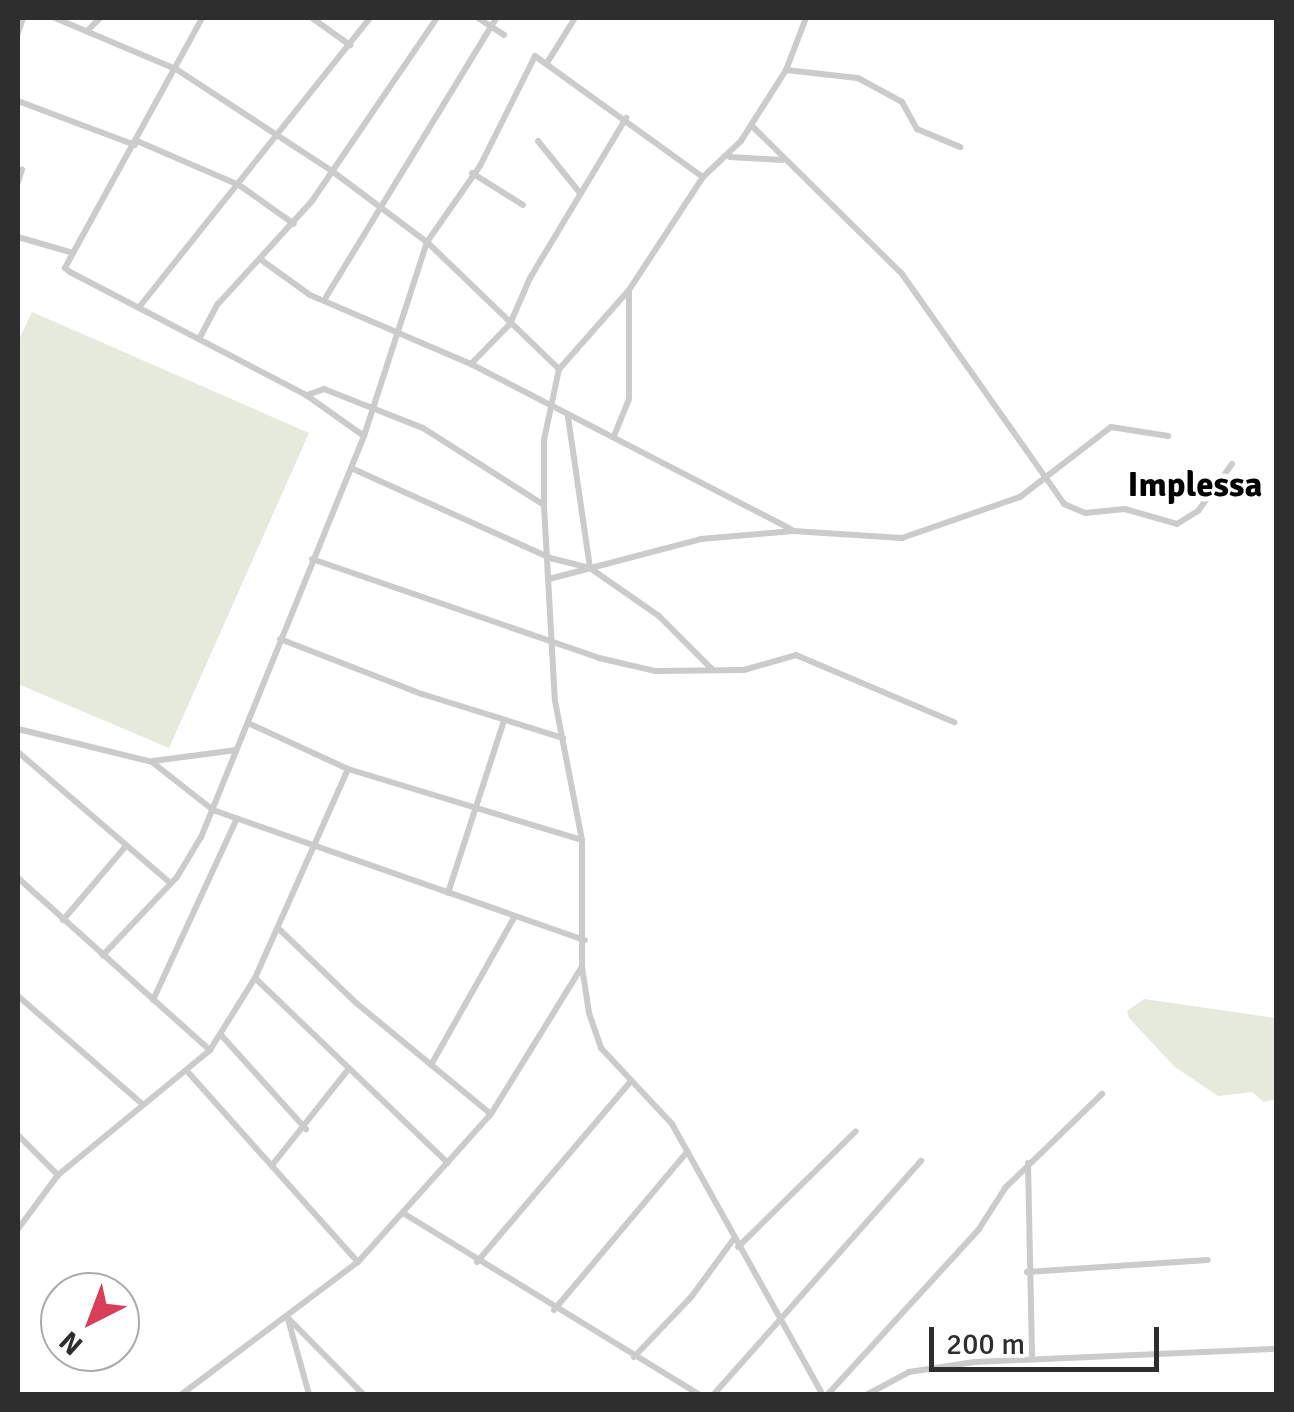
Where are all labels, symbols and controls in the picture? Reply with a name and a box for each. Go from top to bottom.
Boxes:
district label: Implessa [1127,464,1263,506]
north arrow [40,1272,140,1372]
scale bar [934,1307,1164,1369]
text: N [53,1324,90,1362]
text: 200 m [946,1326,1025,1363]

